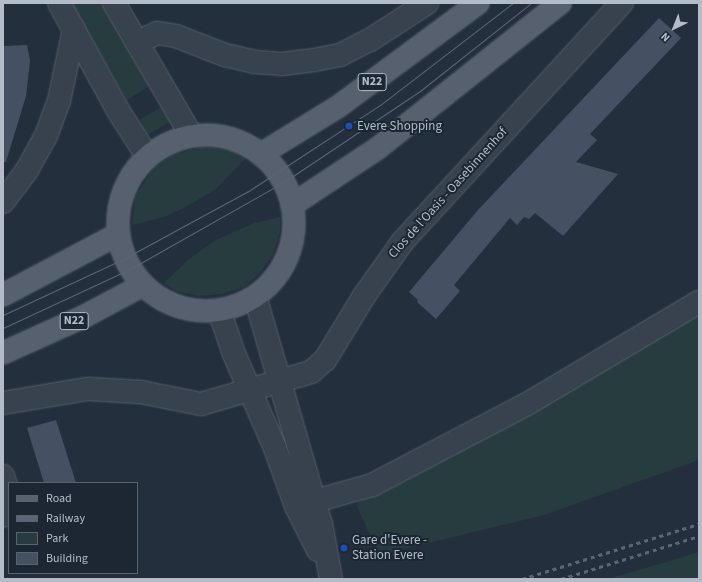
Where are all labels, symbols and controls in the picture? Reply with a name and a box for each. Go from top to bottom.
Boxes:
north arrow [654,8,694,48]
text: N [658,29,673,45]
road number: N22 [357,72,387,92]
place label: Evere Shopping [357,118,442,134]
marker: Evere Shopping [344,121,354,131]
street label: Clos de l'Oasis - Oasebinnenhof [385,125,511,261]
road number: N22 [59,311,89,331]
legend [8,482,138,574]
text: Road [46,490,72,507]
text: Railway [46,510,85,527]
text: Park [46,530,68,547]
place label: Gare d'Evere - Station Evere [352,533,427,564]
marker: Gare d'Evere - Station Evere [339,543,349,553]
text: Building [46,550,88,567]

